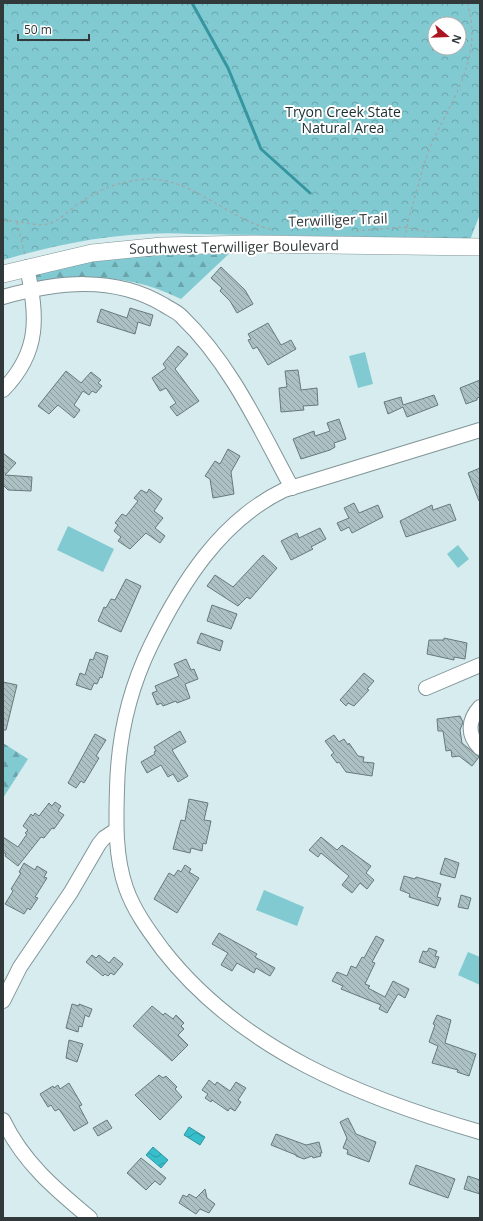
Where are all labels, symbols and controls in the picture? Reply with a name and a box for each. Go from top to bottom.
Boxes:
scale bar [18,16,89,42]
north arrow [427,16,467,56]
text: 50 m [24,21,52,38]
text: N [448,33,465,46]
park label: Tryon Creek State Natural Area [285,102,401,137]
street label: Terwilliger Trail [288,208,388,231]
street label: Southwest Terwilliger Boulevard [129,235,339,258]

